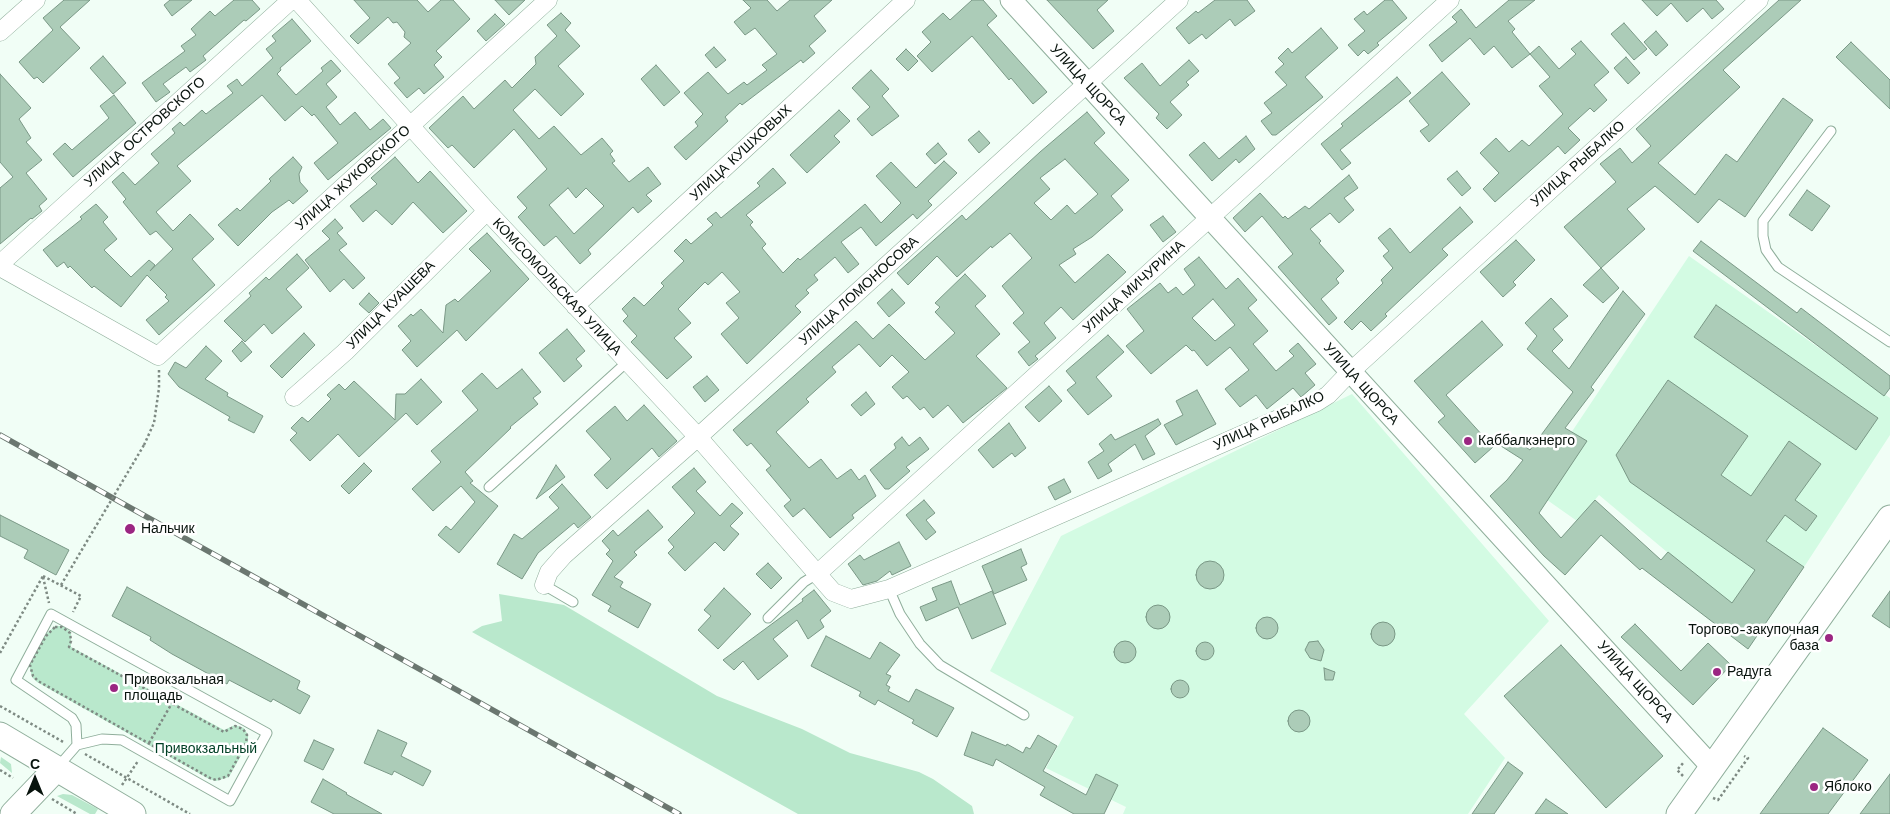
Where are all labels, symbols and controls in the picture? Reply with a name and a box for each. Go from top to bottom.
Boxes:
street label: УЛИЦА ЩОРСА [1046,41,1130,129]
street label: УЛИЦА ОСТРОВСКОГО [81,73,209,191]
street label: УЛИЦА КУШХОВЫХ [687,101,795,205]
street label: УЛИЦА РЫБАЛКО [1528,117,1628,211]
street label: УЛИЦА ЖУКОВСКОГО [292,122,414,234]
street label: КОМСОМОЛЬСКАЯ УЛИЦА [489,215,625,359]
street label: УЛИЦА ЛОМОНОСОВА [796,233,922,349]
street label: УЛИЦА МИЧУРИНА [1080,237,1188,337]
street label: УЛИЦА КУАШЕВА [343,257,439,353]
street label: УЛИЦА ЩОРСА [1320,340,1402,428]
street label: УЛИЦА РЫБАЛКО [1211,388,1327,454]
place label: Каббалкэнерго [1478,433,1575,449]
marker: Каббалкэнерго [1462,435,1474,447]
place label: Нальчик [141,521,195,537]
marker: Нальчик [123,522,137,536]
place label: Торгово-закупочная база [1688,622,1819,654]
marker: Торгово-закупочная база [1823,632,1835,644]
street label: УЛИЦА ЩОРСА [1594,638,1676,726]
place label: Радуга [1727,664,1771,680]
marker: Радуга [1711,666,1723,678]
place label: Привокзальная площадь [124,672,224,704]
marker: Привокзальная площадь [108,682,120,694]
park label: Привокзальный [155,741,257,757]
north arrow [10,754,60,804]
text: С [30,756,40,772]
place label: Яблоко [1824,779,1872,795]
marker: Яблоко [1808,781,1820,793]

